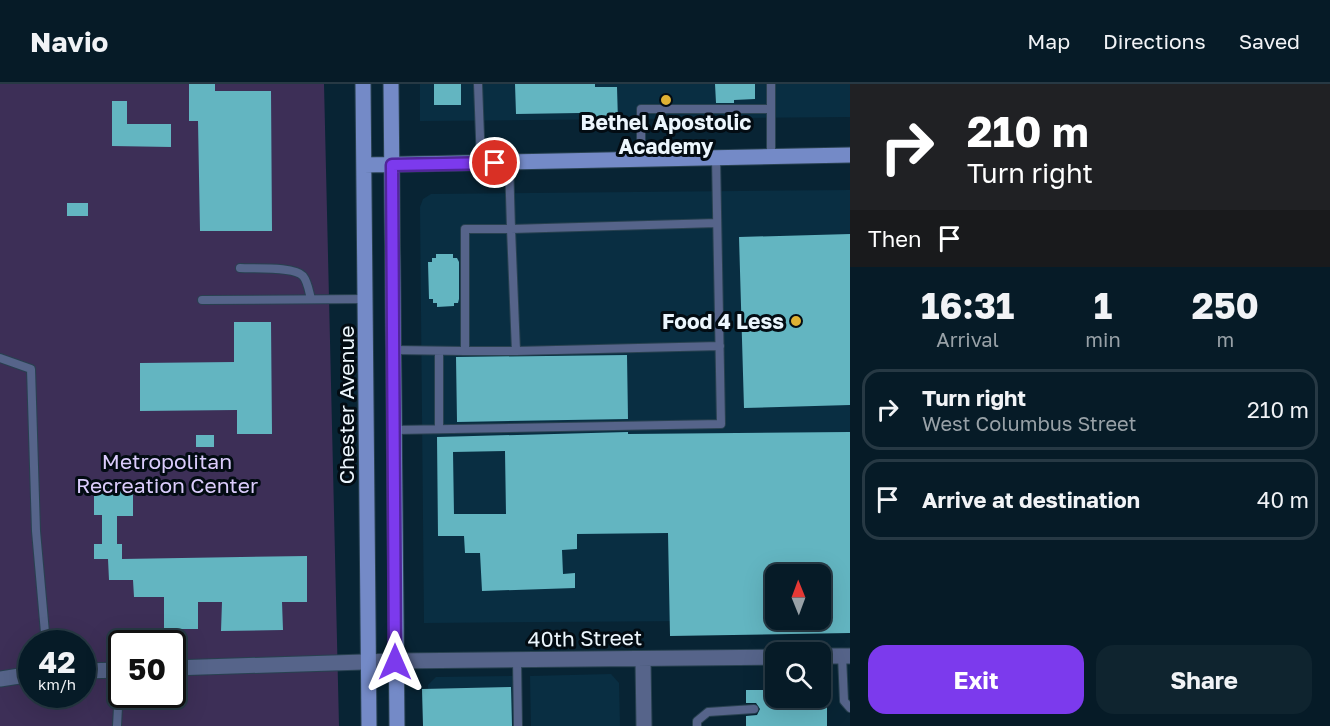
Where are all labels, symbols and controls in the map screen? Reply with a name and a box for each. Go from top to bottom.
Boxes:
text: Navio [30,25,108,58]
text: Map [1027,28,1070,54]
text: Directions [1103,28,1206,54]
text: Saved [1239,28,1300,54]
marker: Bethel Apostolic Academy [659,93,673,107]
text: 210 m [967,106,1089,156]
icon: right [868,108,946,186]
place label: Bethel Apostolic Academy [581,109,751,159]
pin [469,137,520,188]
icon: arrive [478,146,511,179]
text: Turn right [967,157,1093,189]
icon: arrive [933,222,966,255]
text: Then [868,225,921,252]
text: 16:31 [921,284,1014,327]
text: 1 [1094,284,1112,327]
text: 250 [1192,284,1259,327]
place label: Food 4 Less [662,308,784,334]
marker: Food 4 Less [789,314,803,328]
street label: Chester Avenue [333,326,359,484]
text: Arrival [936,327,999,351]
text: min [1085,327,1121,351]
text: m [1217,327,1234,351]
text: Turn right [922,384,1026,411]
icon: right [871,393,904,426]
text: 210 m [1247,396,1309,423]
text: West Columbus Street [922,411,1137,435]
park label: Metropolitan Recreation Center [76,448,258,498]
icon: arrive [871,483,904,516]
text: Arrive at destination [922,486,1140,513]
text: 40 m [1257,486,1309,513]
north arrow [765,564,831,630]
map controls [765,564,831,708]
street label: 40th Street [528,624,642,652]
speed limit sign: 50 [108,630,186,708]
position arrow [363,630,427,694]
button: search [765,642,831,708]
text: 42 [38,644,76,680]
button: Exit [868,645,1084,714]
button: Share [1096,645,1312,714]
text: km/h [38,675,76,693]

